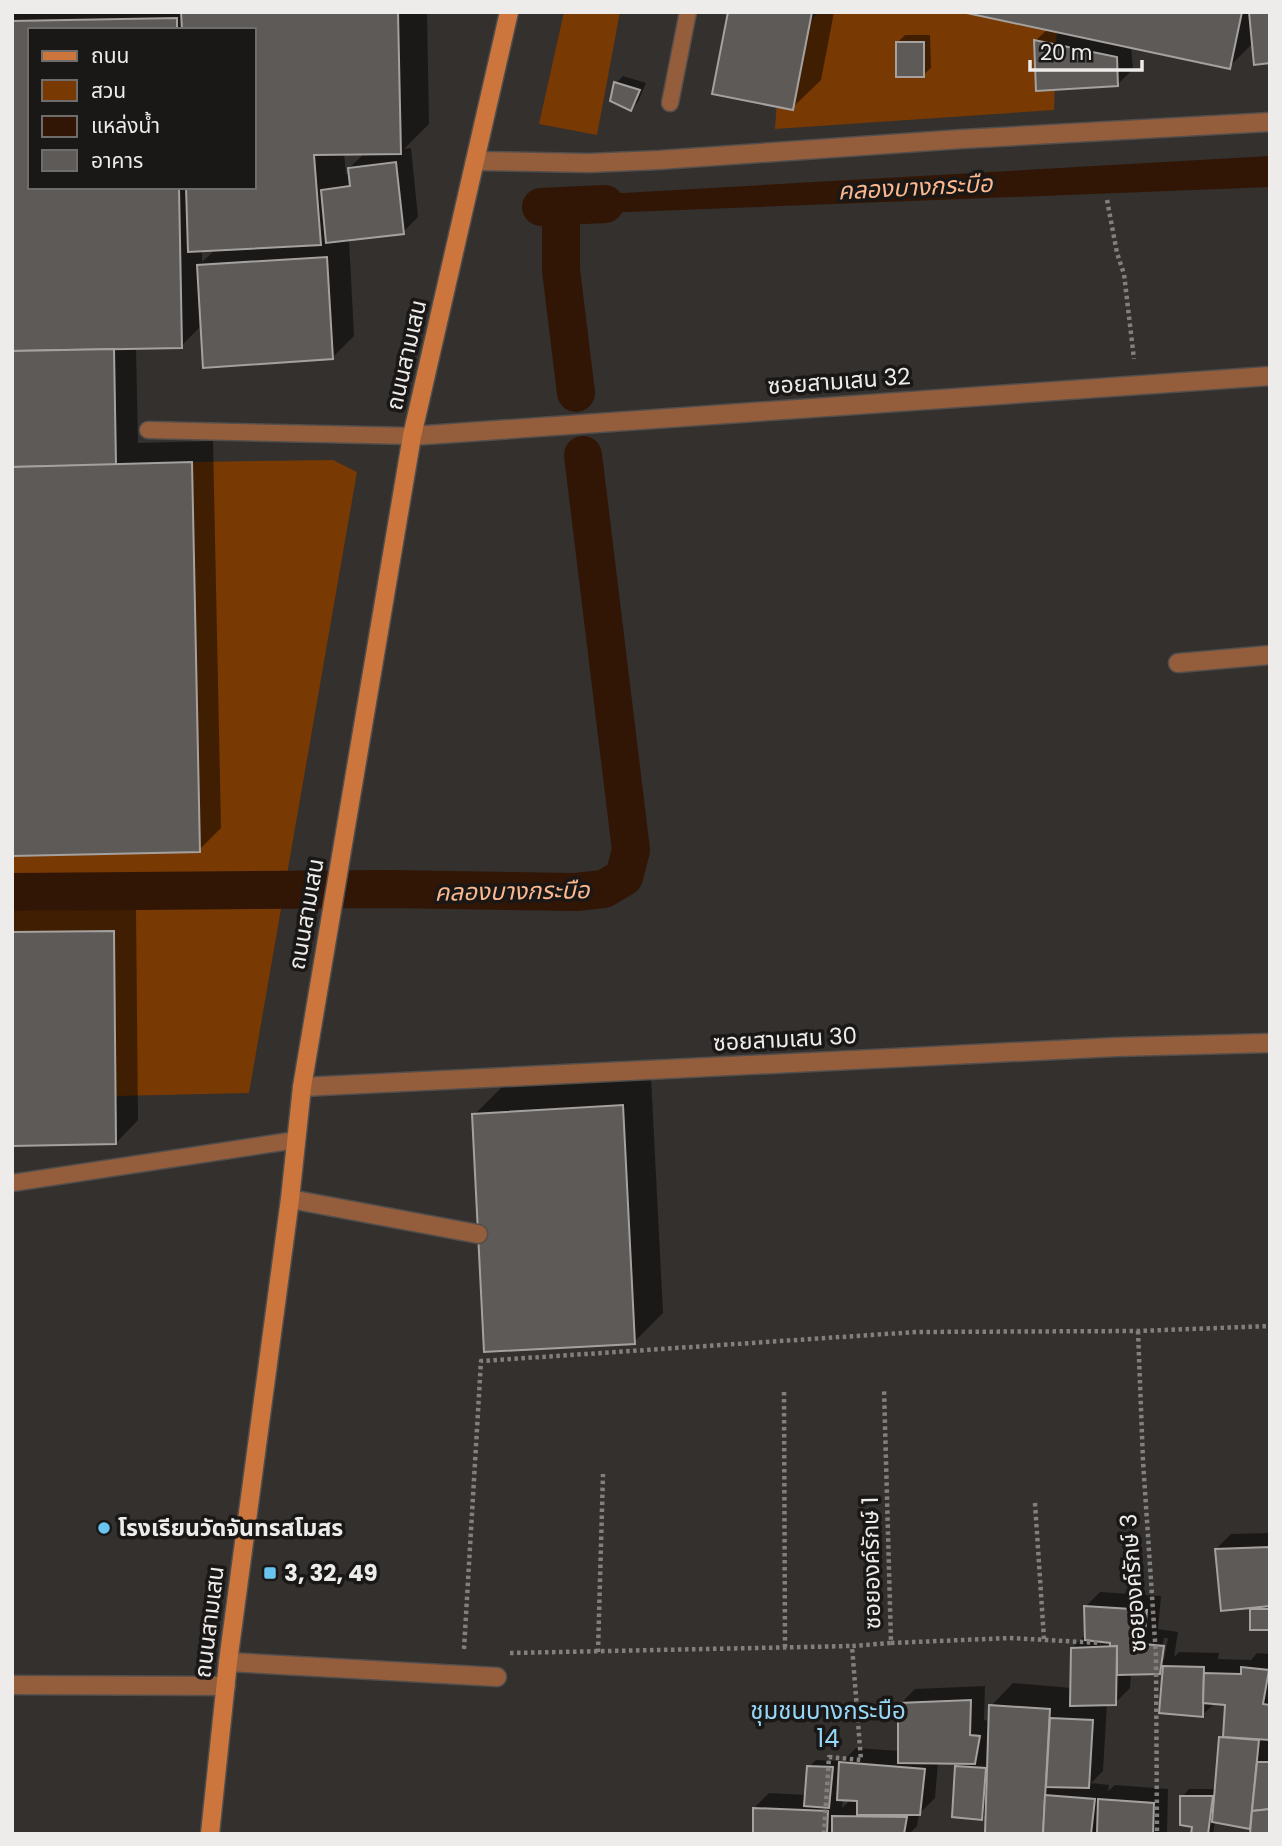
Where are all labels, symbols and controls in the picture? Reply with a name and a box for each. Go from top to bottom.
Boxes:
legend [28,28,256,189]
scale bar [1030,28,1142,72]
text: 20 m [1040,38,1093,67]
text: ถนน [91,41,129,70]
text: สวน [91,76,126,105]
text: แหล่งน้ำ [91,111,160,140]
text: อาคาร [91,146,143,175]
water label: คลองบางกระบือ [837,166,994,208]
street label: ถนนสามเสน [378,297,434,413]
street label: ซอยสามเสน 32 [767,360,911,402]
street label: ถนนสามเสน [280,856,332,972]
water label: คลองบางกระบือ [434,873,591,909]
street label: ซอยสามเสน 30 [712,1019,858,1059]
street label: ซอยองค์รักษ์ 1 [854,1496,888,1630]
place label: โรงเรียนวัดจันทรสโมสร [118,1512,343,1544]
street label: ซอยองค์รักษ์ 3 [1112,1513,1154,1653]
marker: โรงเรียนวัดจันทรสโมสร [96,1520,112,1536]
place label: 3, 32, 49 [284,1557,378,1589]
street label: ถนนสามเสน [186,1564,232,1680]
marker: 3, 32, 49 [262,1565,278,1581]
district label: ชุมชนบางกระบือ 14 [750,1694,906,1755]

